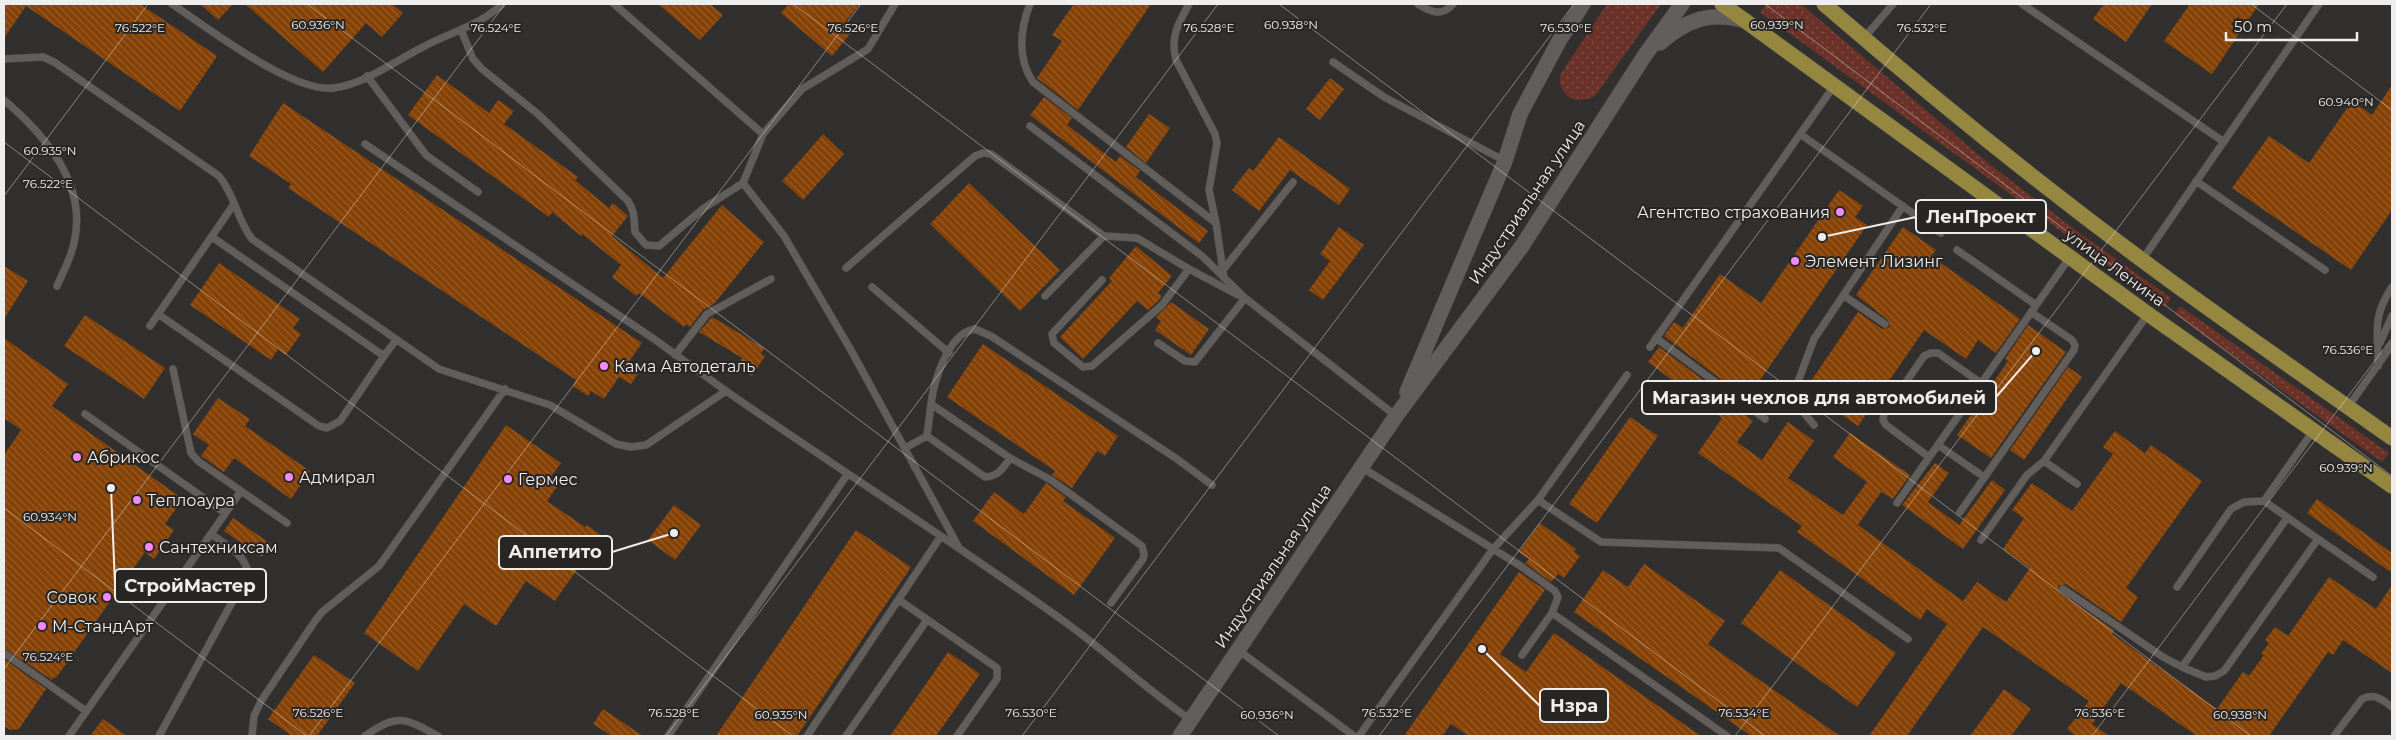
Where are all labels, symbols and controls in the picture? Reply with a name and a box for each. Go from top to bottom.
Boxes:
scale bar [2226,10,2357,42]
text: 60.936°N [291,17,345,32]
text: 60.938°N [1264,17,1318,32]
text: 60.939°N [1750,17,1804,32]
text: 50 m [2234,17,2272,36]
text: 76.522°E [115,20,165,35]
text: 76.524°E [471,20,521,35]
text: 76.526°E [828,20,878,35]
text: 76.528°E [1183,20,1235,35]
text: 76.530°E [1540,20,1592,35]
text: 76.532°E [1897,20,1947,35]
text: 60.940°N [2318,94,2374,109]
street label: Индустриальная улица [1465,116,1589,288]
text: 60.935°N [24,143,76,158]
text: 76.522°E [23,176,73,191]
callout: ЛенПроект [1916,200,2046,233]
place label: Агентство страхования [1637,203,1830,222]
marker: Агентство страхования [1834,206,1846,218]
text: ЛенПроект [1926,206,2036,228]
street label: улица Ленина [2061,225,2169,311]
place label: Элемент Лизинг [1805,252,1943,271]
marker: Элемент Лизинг [1789,255,1801,267]
text: 76.536°E [2323,342,2373,357]
place label: Кама Автодеталь [614,357,755,376]
marker: Кама Автодеталь [598,360,610,372]
callout: Магазин чехлов для автомобилей [1642,381,1996,414]
text: Магазин чехлов для автомобилей [1652,387,1986,409]
place label: Абрикос [87,448,159,467]
marker: Абрикос [71,451,83,463]
text: 60.939°N [2319,460,2373,475]
place label: Адмирал [299,468,375,487]
place label: Гермес [518,470,578,489]
marker: Адмирал [283,471,295,483]
marker: Гермес [502,473,514,485]
street label: Индустриальная улица [1211,480,1335,652]
place label: Теплоаура [147,491,235,510]
marker: Теплоаура [131,494,143,506]
text: 60.934°N [23,509,77,524]
callout: Аппетито [499,536,612,569]
place label: Сантехниксам [159,538,278,557]
marker: Сантехниксам [143,541,155,553]
text: Аппетито [508,541,602,563]
callout: СтройМастер [115,569,266,602]
text: СтройМастер [124,575,256,597]
place label: Совок [47,588,98,607]
marker: Совок [101,591,113,603]
place label: М-СтандАрт [52,617,154,636]
marker: М-СтандАрт [36,620,48,632]
text: 76.524°E [23,649,73,664]
callout: Нзра [1540,689,1608,722]
text: Нзра [1550,695,1598,717]
text: 76.526°E [293,705,343,720]
text: 76.528°E [648,705,700,720]
text: 76.530°E [1005,705,1057,720]
text: 76.532°E [1362,705,1412,720]
text: 76.534°E [1719,705,1769,720]
text: 76.536°E [2075,705,2125,720]
text: 60.935°N [755,707,807,722]
text: 60.936°N [1240,707,1294,722]
text: 60.938°N [2213,707,2267,722]

